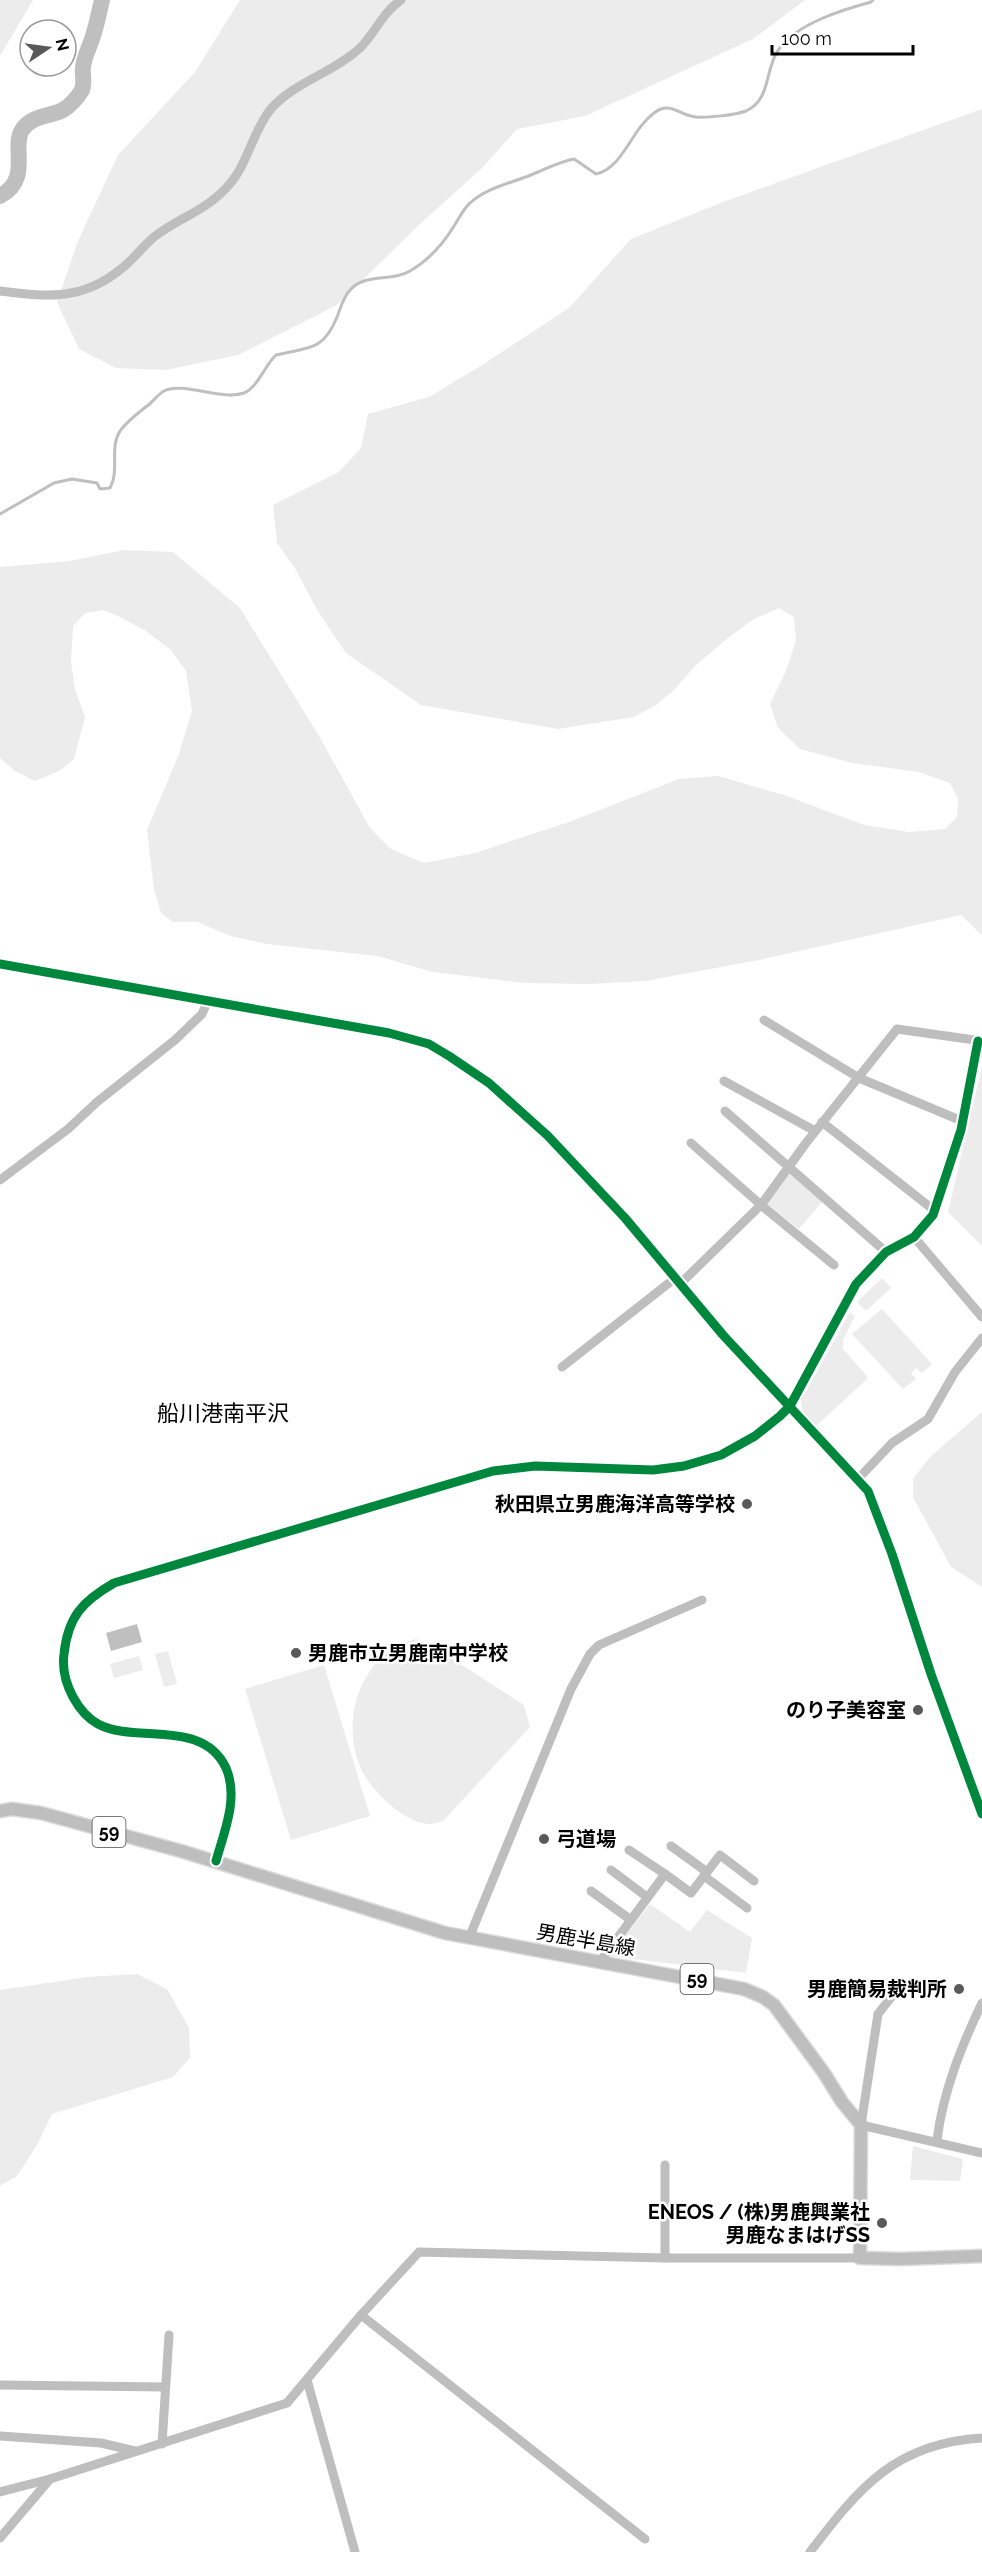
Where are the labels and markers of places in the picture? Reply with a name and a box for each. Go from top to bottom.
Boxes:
place label: 秋田県立男鹿海洋高等学校 [495,1492,735,1516]
marker: 秋田県立男鹿海洋高等学校 [740,1497,754,1511]
place label: 男鹿市立男鹿南中学校 [308,1641,508,1665]
marker: 男鹿市立男鹿南中学校 [289,1646,303,1660]
place label: のり子美容室 [786,1698,906,1722]
marker: のり子美容室 [911,1703,925,1717]
place label: 弓道場 [556,1827,616,1851]
marker: 弓道場 [537,1832,551,1846]
place label: 男鹿簡易裁判所 [807,1977,947,2001]
marker: 男鹿簡易裁判所 [952,1982,966,1996]
place label: ENEOS / (株)男鹿興業社 男鹿なまはげSS [648,2200,870,2247]
marker: ENEOS / (株)男鹿興業社 男鹿なまはげSS [875,2216,889,2230]

